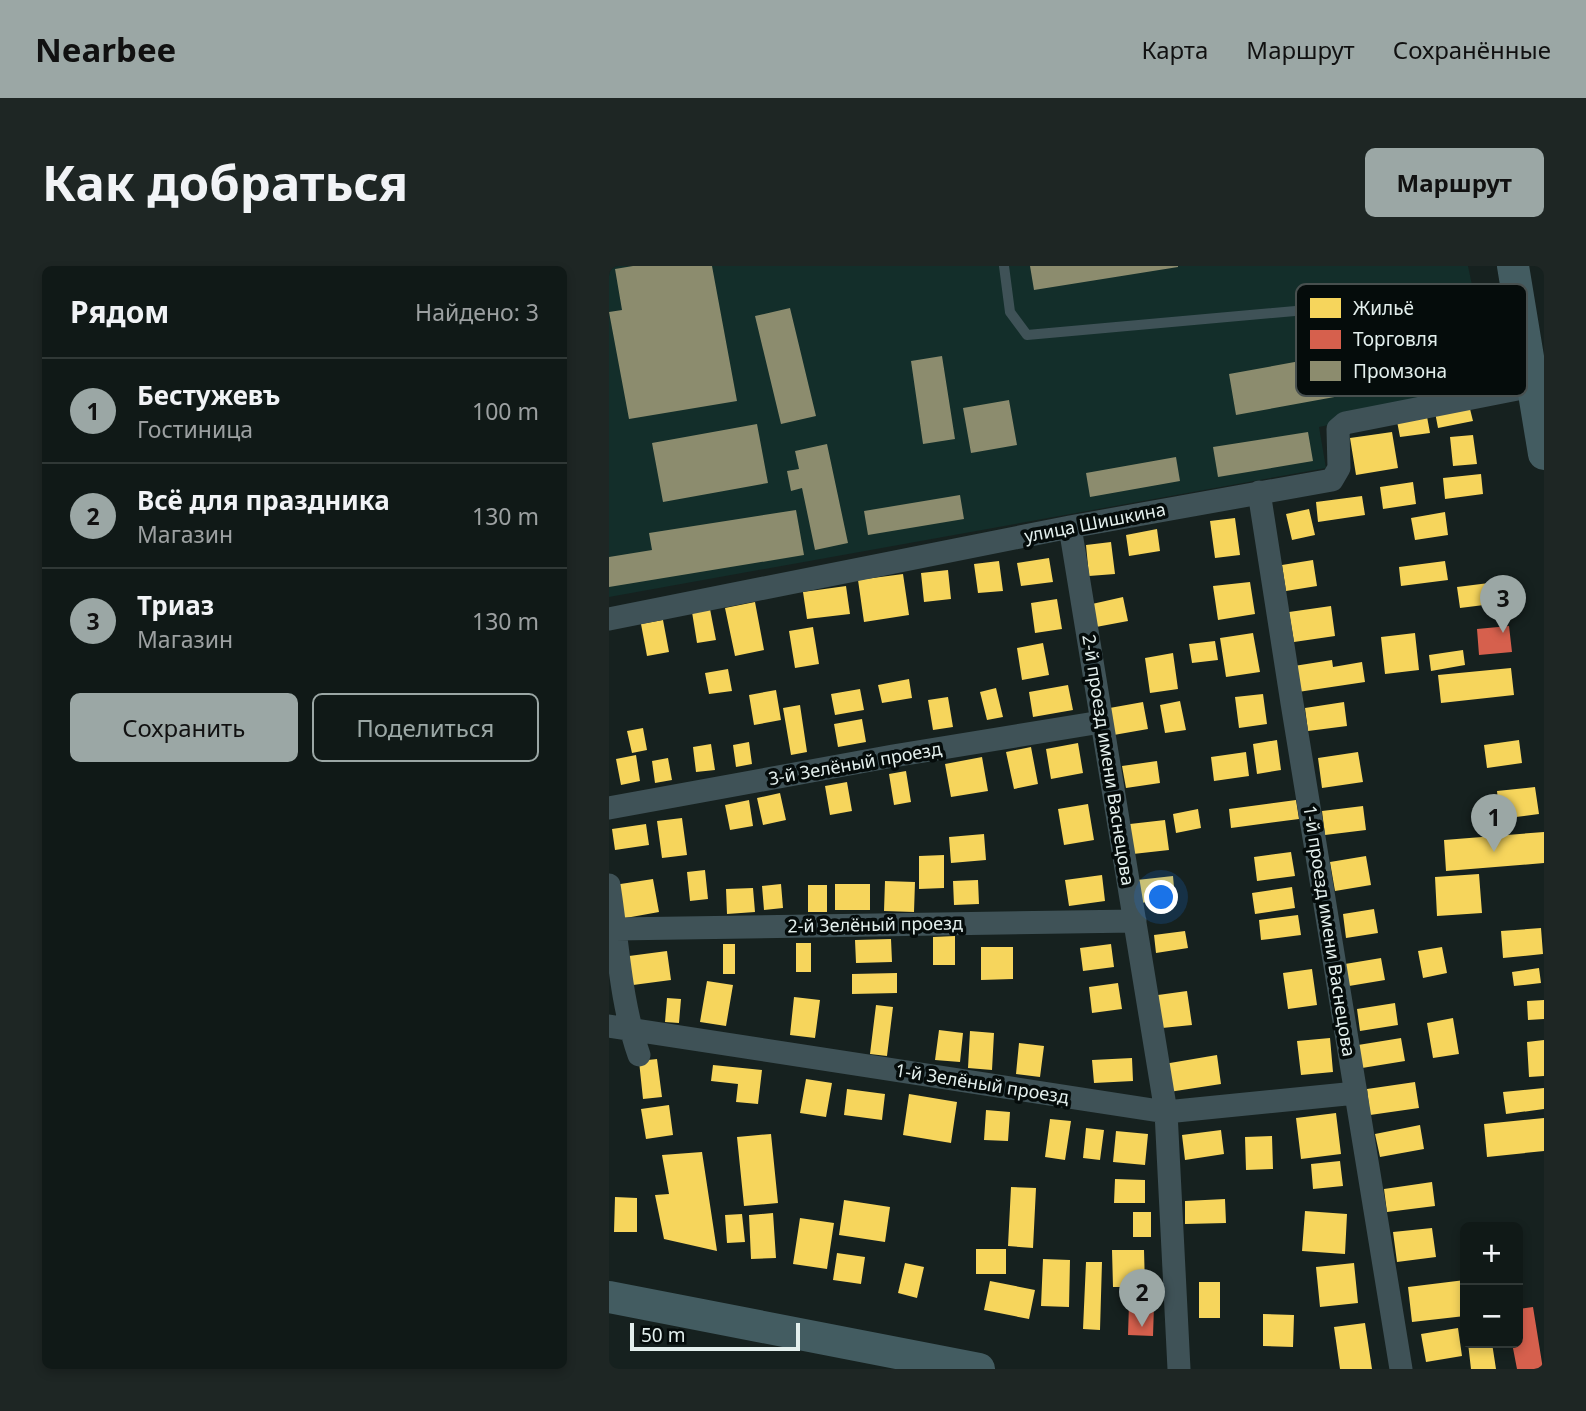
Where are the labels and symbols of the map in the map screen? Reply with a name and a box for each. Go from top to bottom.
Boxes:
legend [1296,284,1527,396]
text: Жильё [1353,295,1414,321]
text: Торговля [1353,326,1438,352]
text: Промзона [1353,358,1447,384]
street label: улица Шишкина [1022,497,1167,547]
pin: 3 [1480,575,1526,633]
street label: 2-й проезд имени Васнецова [1077,632,1141,887]
street label: 3-й Зелёный проезд [766,736,943,790]
pin: 1 [1471,794,1517,852]
street label: 1-й проезд имени Васнецова [1298,803,1362,1058]
your location [1144,880,1178,914]
street label: 2-й Зелёный проезд [787,910,963,938]
street label: 1-й Зелёный проезд [894,1057,1071,1109]
pin: 2 [1119,1269,1165,1327]
scale bar [630,1320,800,1352]

